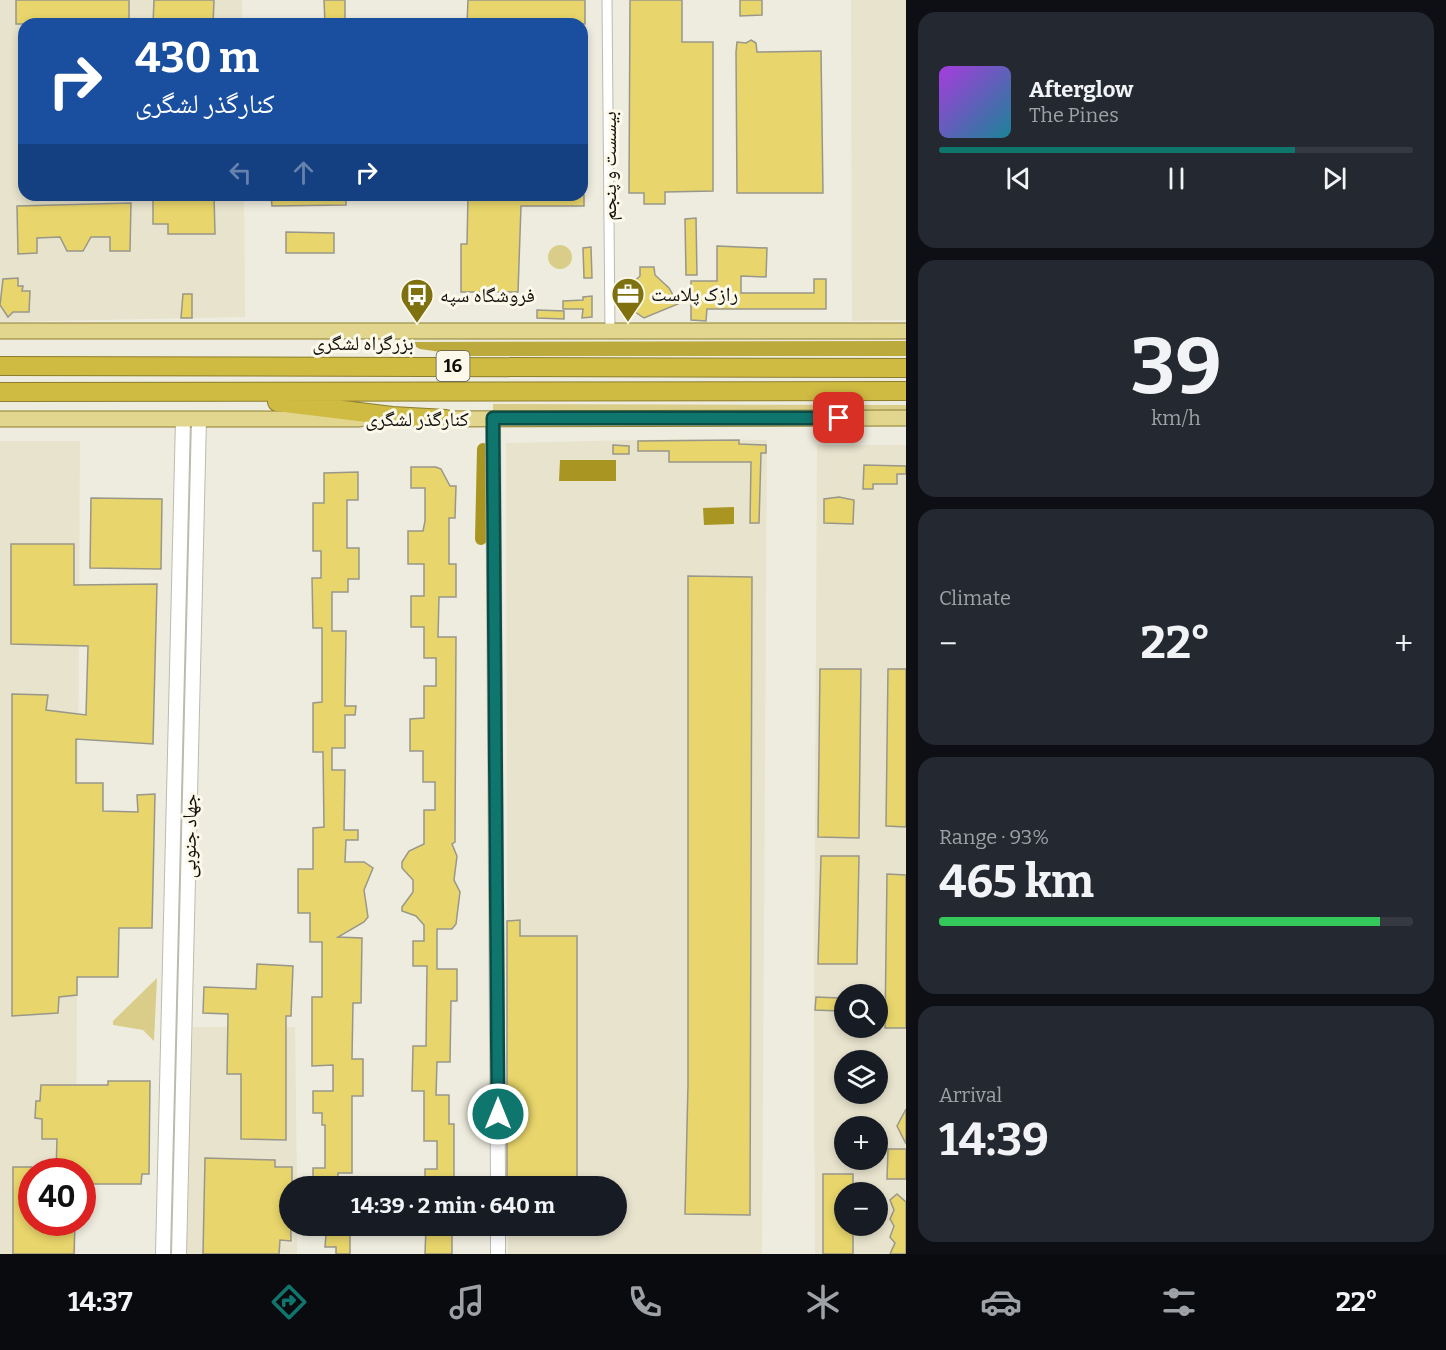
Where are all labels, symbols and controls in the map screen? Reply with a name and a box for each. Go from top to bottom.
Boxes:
text: 430 m [135,33,259,83]
icon: right [36,42,114,120]
text: Afterglow [1029,76,1133,103]
text: کنارگذر لشگری [135,88,275,120]
text: The Pines [1029,103,1119,127]
street label: بیسست و پنجم [597,111,623,221]
icon: left [224,156,257,189]
icon: ahead [287,156,320,189]
icon: right [350,156,383,189]
icon: previous [1002,162,1035,195]
icon: pause [1160,162,1193,195]
icon: next [1318,162,1351,195]
office icon: رازک پلاست [610,276,646,323]
bus stop icon: فروشگاه سپه [399,277,435,324]
place label: رازک پلاست [651,282,738,306]
place label: فروشگاه سپه [440,283,535,307]
text: 39 [1130,320,1222,414]
street label: بزرگراه لشگری [312,331,414,355]
road number: 16 [436,351,470,381]
pin [813,392,864,443]
icon: arrive [822,401,855,434]
text: km/h [1151,406,1201,430]
street label: کنارگذر لشگری [365,407,469,431]
text: Climate [939,586,1011,610]
text: 22° [1140,616,1211,670]
text: − [939,624,957,664]
text: + [1394,624,1413,664]
street label: جهاد جنوبی [176,793,202,879]
text: Range · 93% [939,825,1049,849]
text: 465 km [939,855,1094,909]
map controls [834,984,888,1236]
button: search [834,984,888,1038]
button: layers [834,1050,888,1104]
position arrow [466,1082,530,1146]
text: Arrival [939,1083,1002,1107]
text: 14:39 [939,1113,1049,1167]
button: + [834,1116,888,1170]
speed limit sign: 40 [18,1158,96,1236]
button: − [834,1182,888,1236]
text: 14:39 · 2 min · 640 m [351,1192,555,1219]
icon: directions [268,1281,310,1323]
icon: music [446,1281,488,1323]
icon: phone [624,1281,666,1323]
icon: climate [802,1281,844,1323]
icon: car [980,1281,1022,1323]
icon: filters [1158,1281,1200,1323]
text: 14:37 [68,1286,132,1318]
text: 22° [1336,1286,1378,1318]

